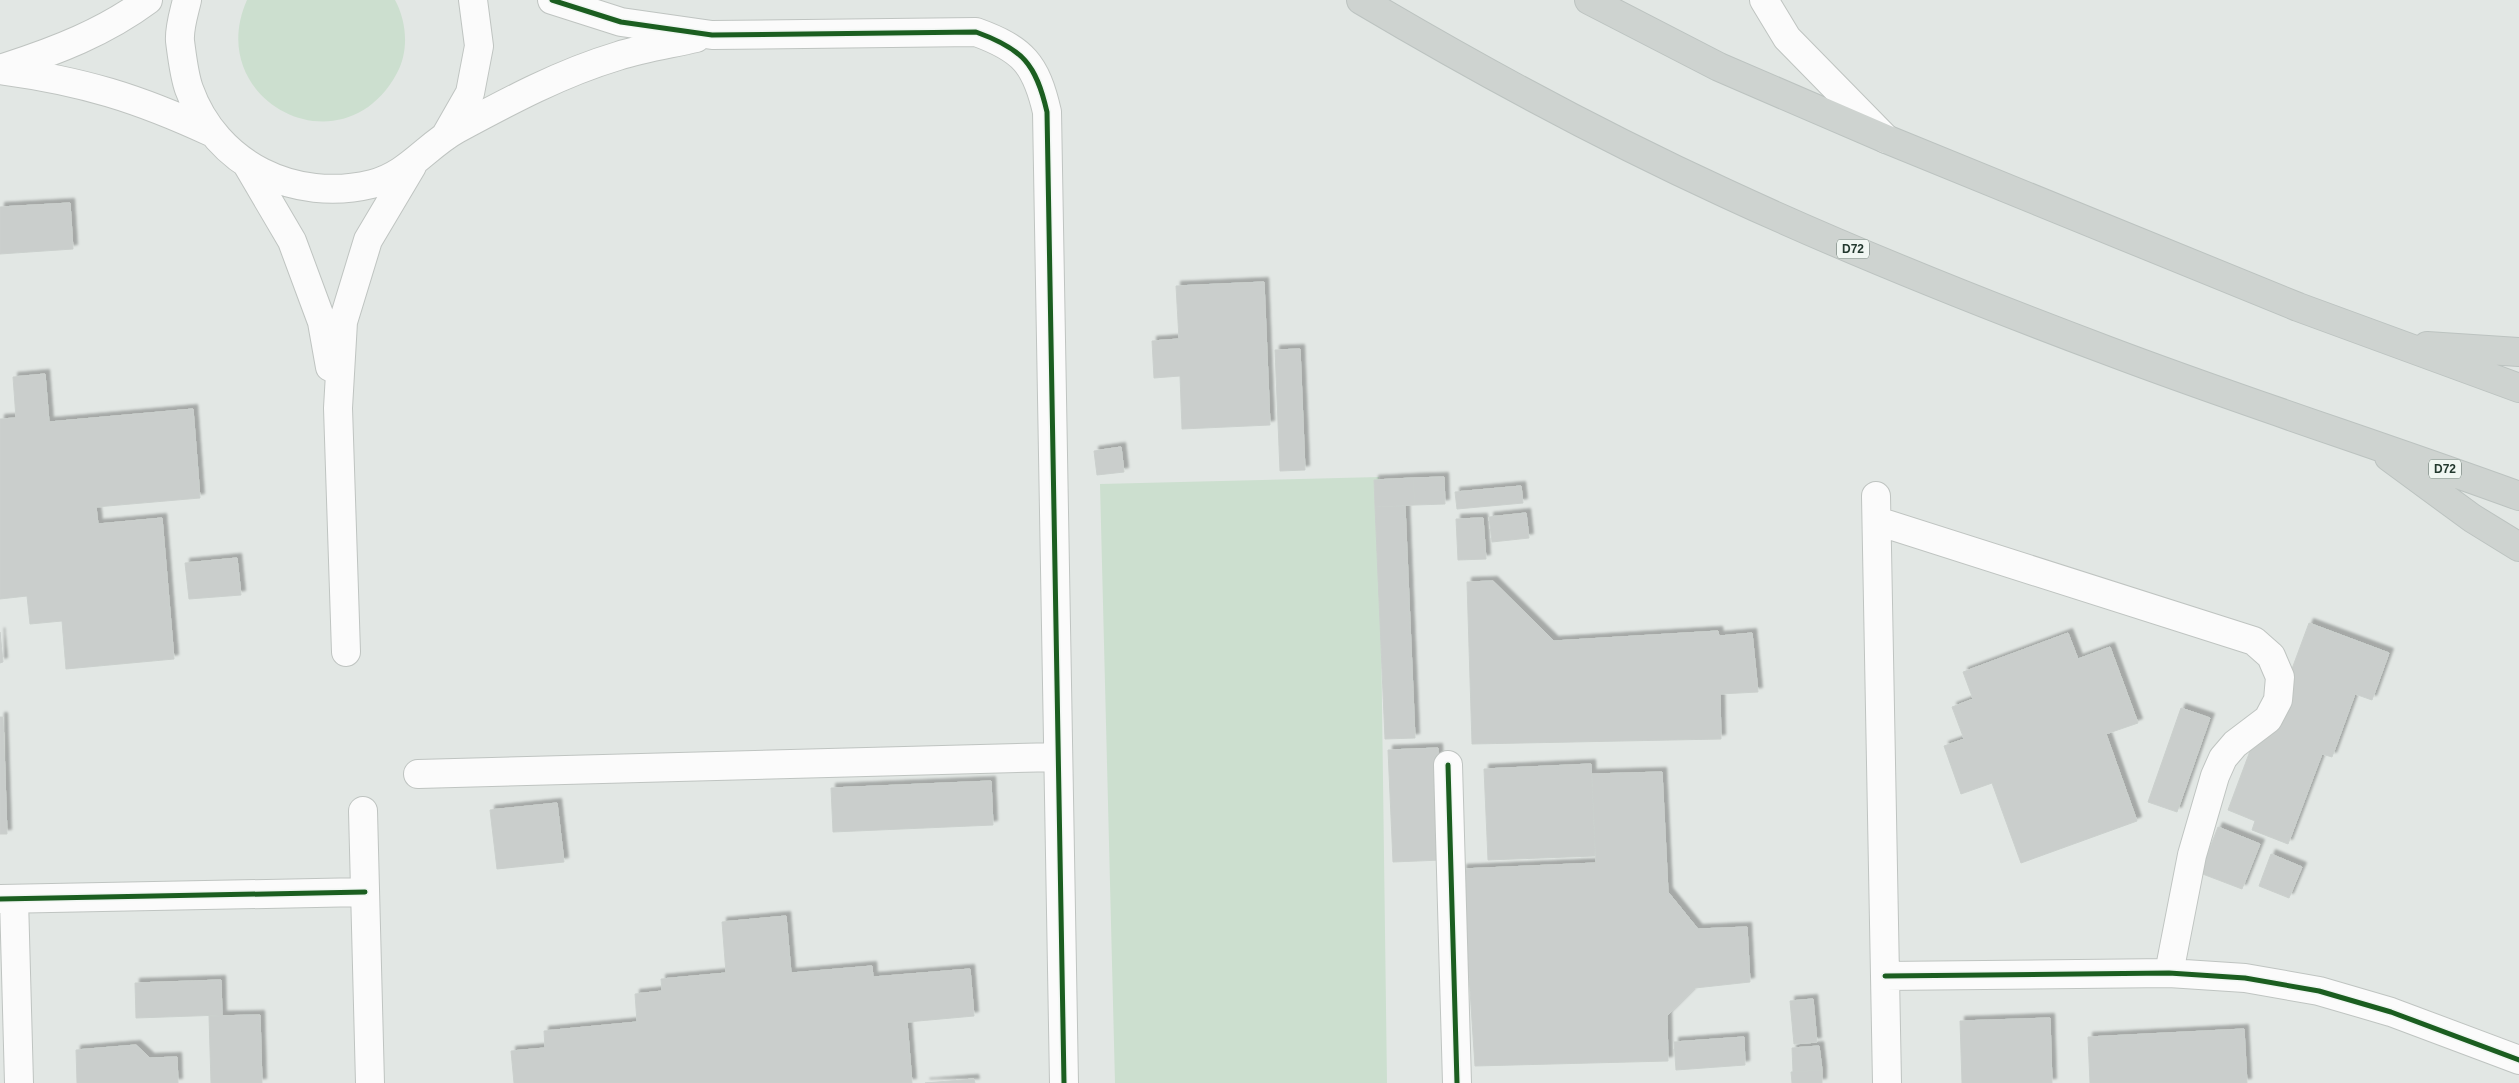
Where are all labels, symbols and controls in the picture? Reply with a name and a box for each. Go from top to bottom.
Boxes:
road number: D72 [1837,240,1869,258]
road number: D72 [2429,459,2461,478]

